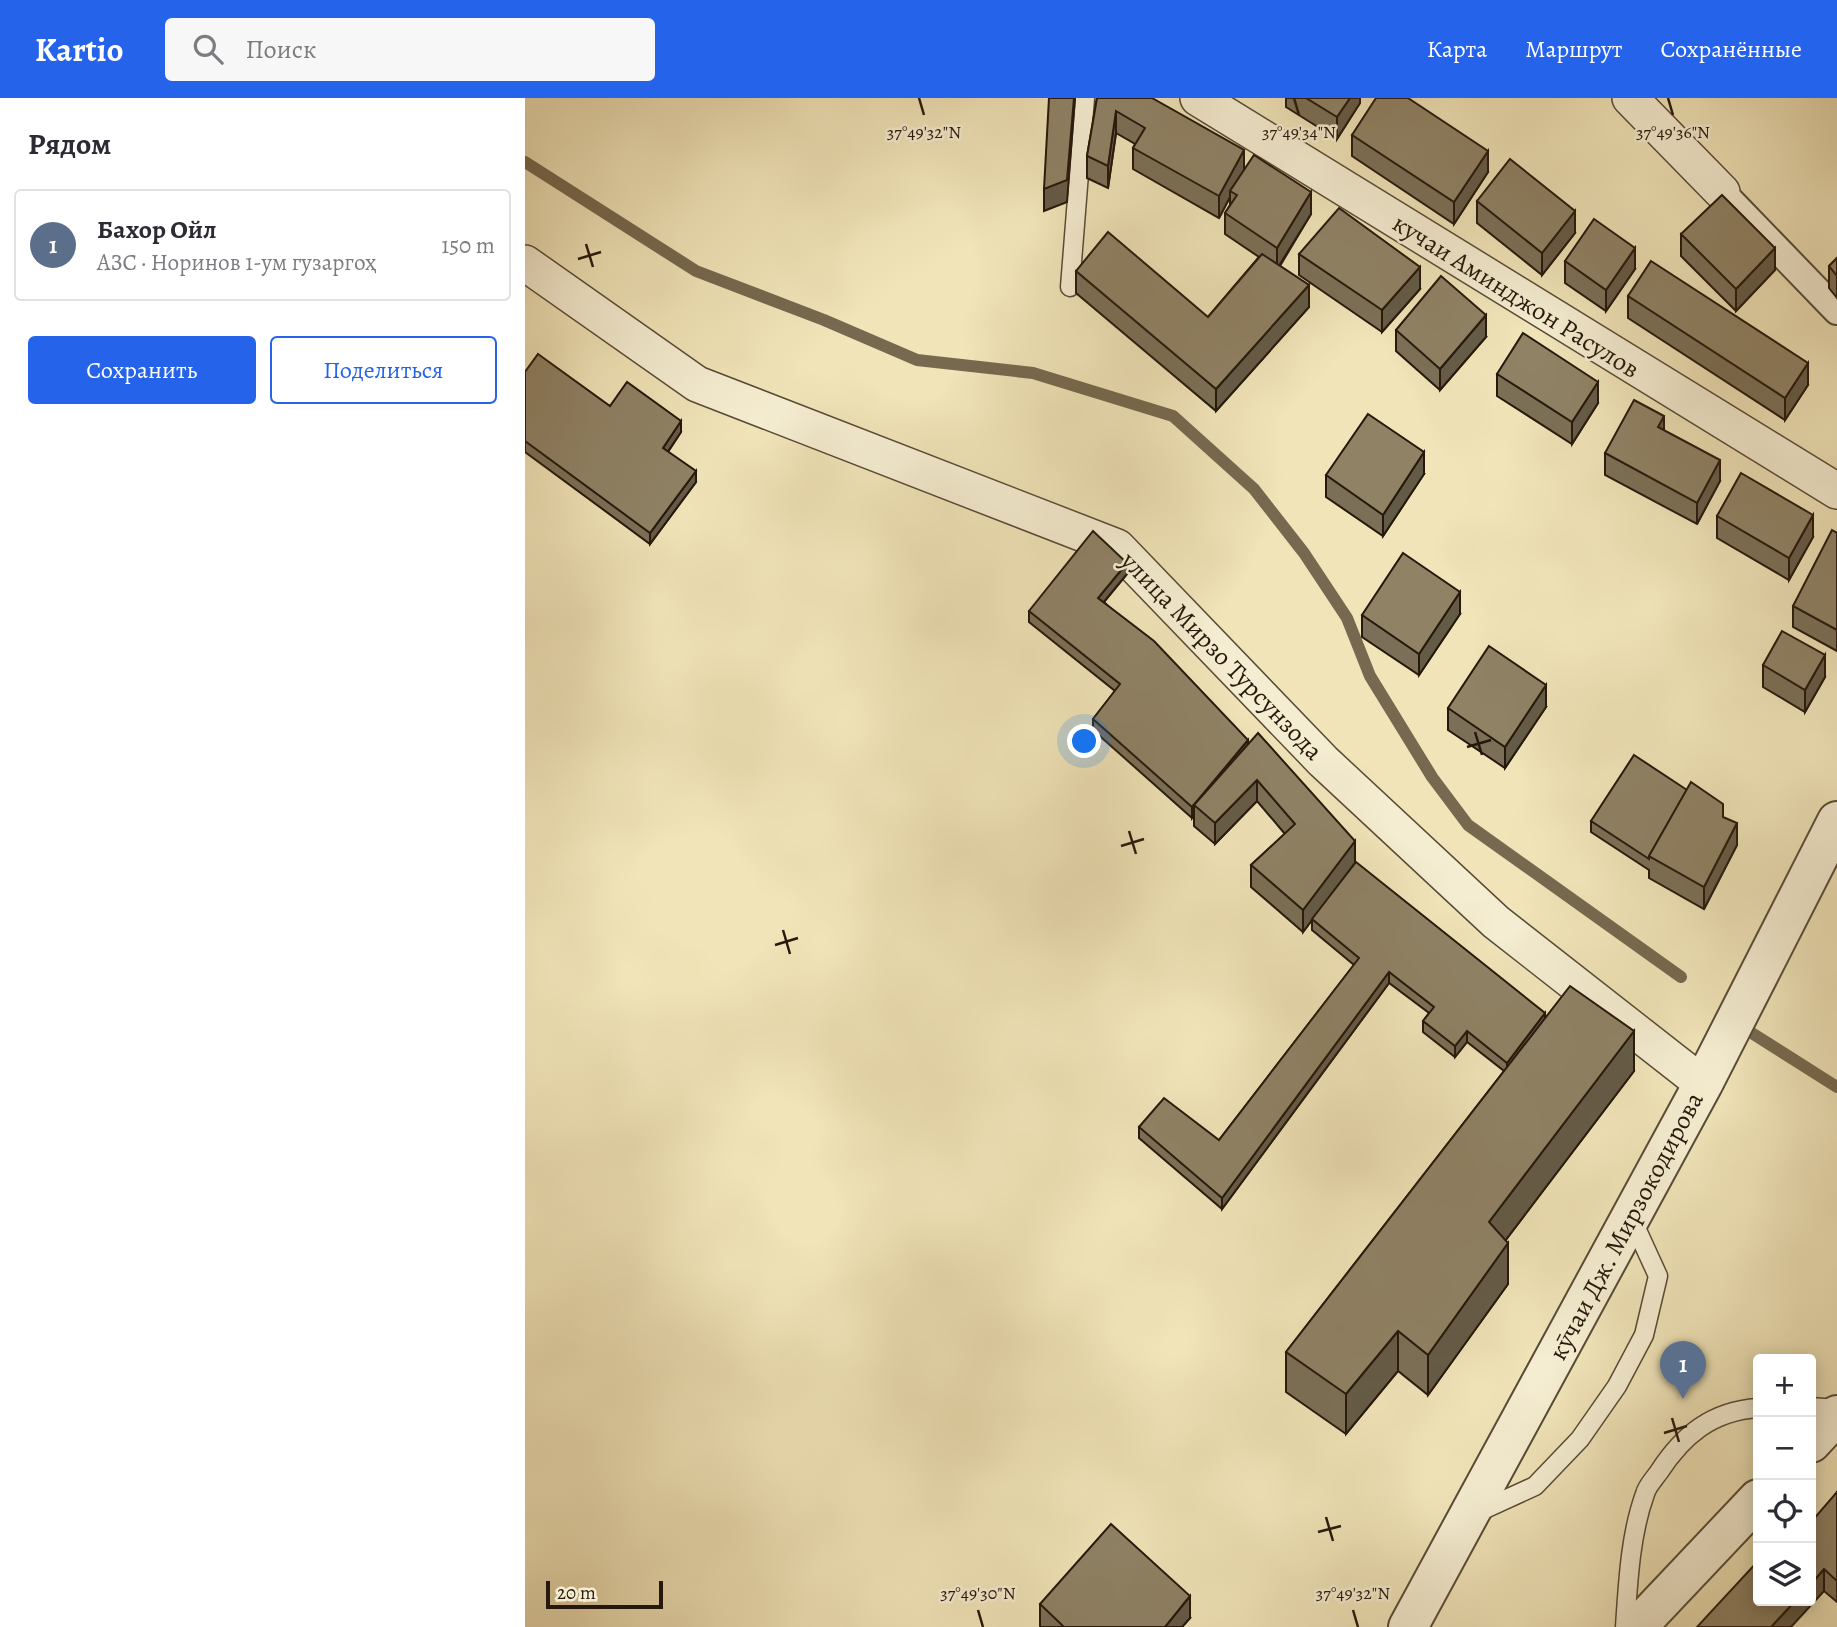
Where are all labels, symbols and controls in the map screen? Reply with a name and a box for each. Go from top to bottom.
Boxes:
search box [165,18,655,81]
text: Kartio [35,27,123,72]
icon: search [189,30,227,68]
text: Поиск [245,32,317,67]
text: Карта [1427,33,1487,65]
text: Маршрут [1525,33,1623,65]
text: Сохранённые [1661,33,1802,65]
text: 37°49'32"N [887,120,961,144]
text: 37°49'34"N [1262,120,1336,144]
text: 37°49'36"N [1636,120,1710,144]
text: Рядом [28,124,111,164]
street label: кучаи Аминджон Расулов [1386,206,1646,386]
text: Бахор Ойл [97,212,217,247]
text: 1 [49,230,57,261]
text: 150 m [441,230,495,261]
text: АЗС · Норинов 1-ум гузаргоҳ [97,247,376,278]
button: Сохранить [28,336,256,404]
button: Поделиться [270,336,497,404]
street label: улица Мирзо Турсунзода [1112,543,1331,768]
your location [1067,724,1101,758]
street label: кӯчаи Дж. Мирзокодирова [1540,1086,1712,1366]
pin: 1 [1660,1341,1706,1399]
map controls [1753,1354,1816,1606]
button: + [1753,1354,1816,1417]
button: − [1753,1417,1816,1480]
button: locate [1753,1480,1816,1543]
button: layers [1753,1543,1816,1606]
scale bar [546,1578,663,1610]
text: 20 m [557,1580,596,1606]
text: 37°49'30"N [940,1581,1016,1605]
text: 37°49'32"N [1316,1581,1390,1605]

